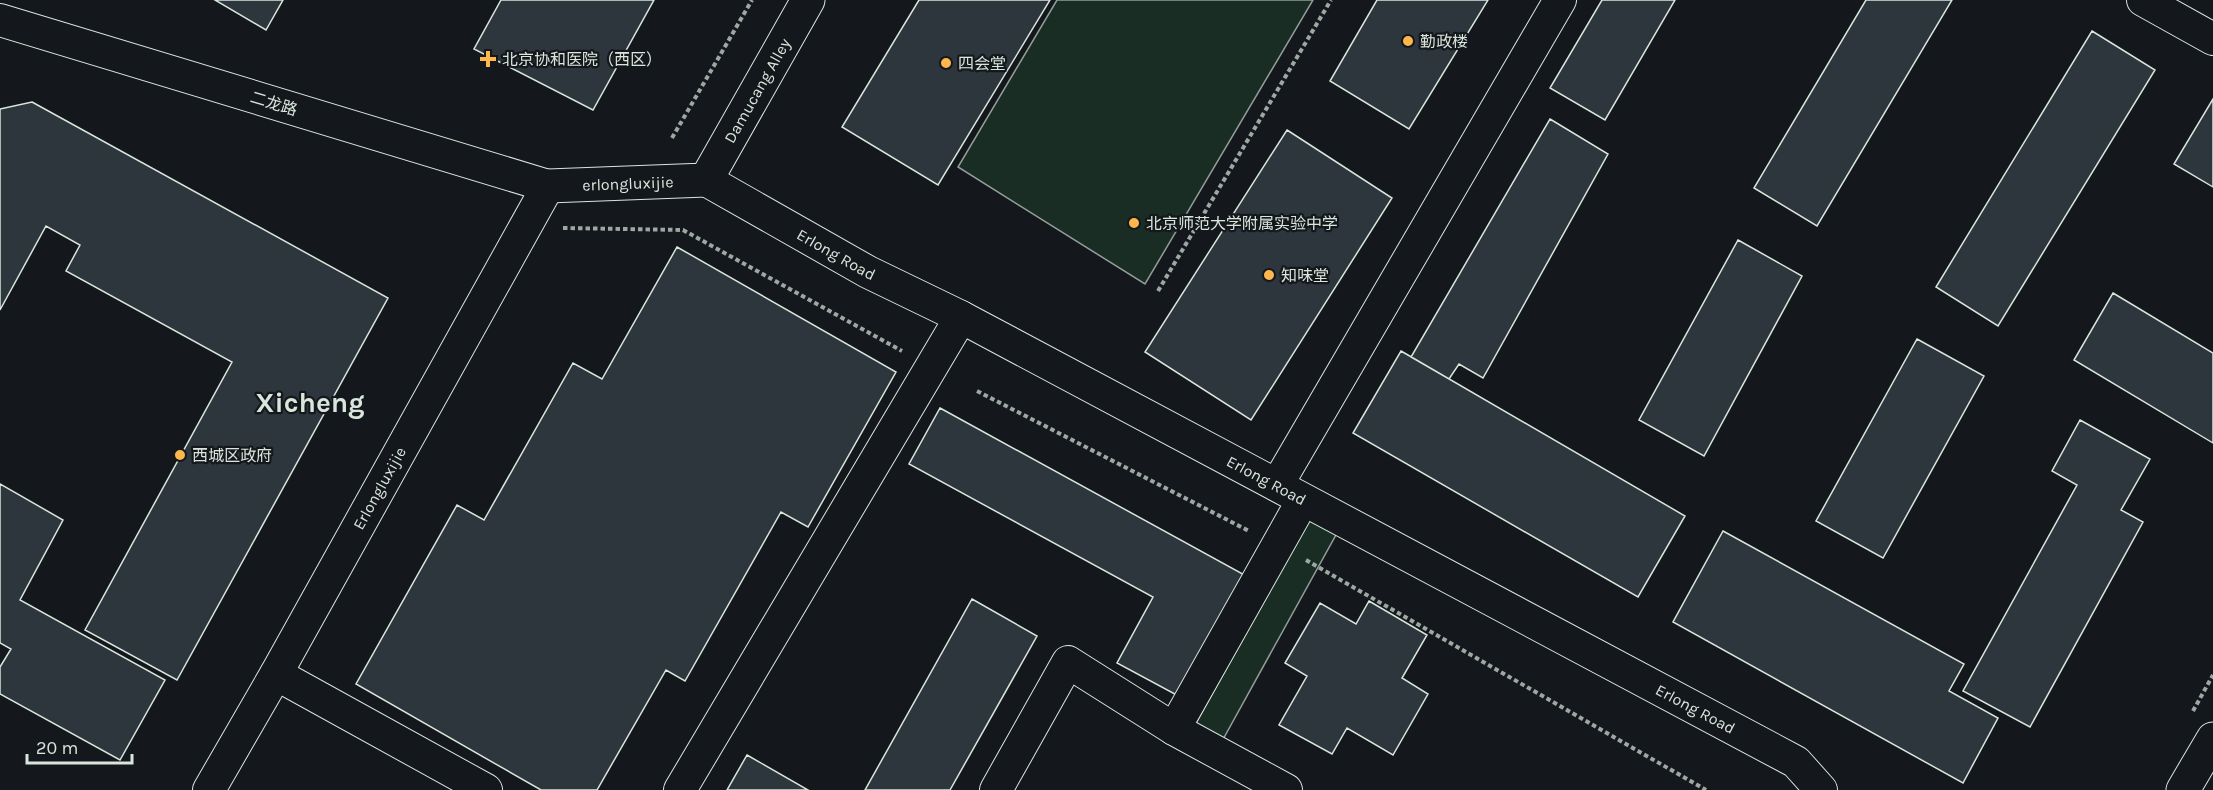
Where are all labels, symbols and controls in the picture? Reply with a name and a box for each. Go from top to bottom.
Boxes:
place label: 勤政楼 [1420,32,1468,51]
street label: Damucang Alley [720,34,795,147]
marker: 勤政楼 [1401,34,1415,48]
marker: 北京协和医院（西区） [479,50,497,68]
place label: 北京协和医院（西区） [502,50,662,69]
place label: 四会堂 [958,54,1006,73]
marker: 四会堂 [939,56,953,70]
street label: 二龙路 [248,87,300,120]
street label: erlongluxijie [582,172,674,195]
place label: 北京师范大学附属实验中学 [1146,214,1338,233]
marker: 北京师范大学附属实验中学 [1127,216,1141,230]
street label: Erlong Road [793,225,879,284]
place label: 知味堂 [1281,266,1329,285]
marker: 知味堂 [1262,268,1276,282]
district label: Xicheng [255,386,365,419]
street label: Erlongluxijie [349,443,410,533]
place label: 西城区政府 [192,446,272,465]
marker: 西城区政府 [173,448,187,462]
street label: Erlong Road [1223,451,1309,509]
street label: Erlong Road [1652,680,1738,738]
scale bar [27,727,132,765]
text: 20 m [36,737,78,759]

